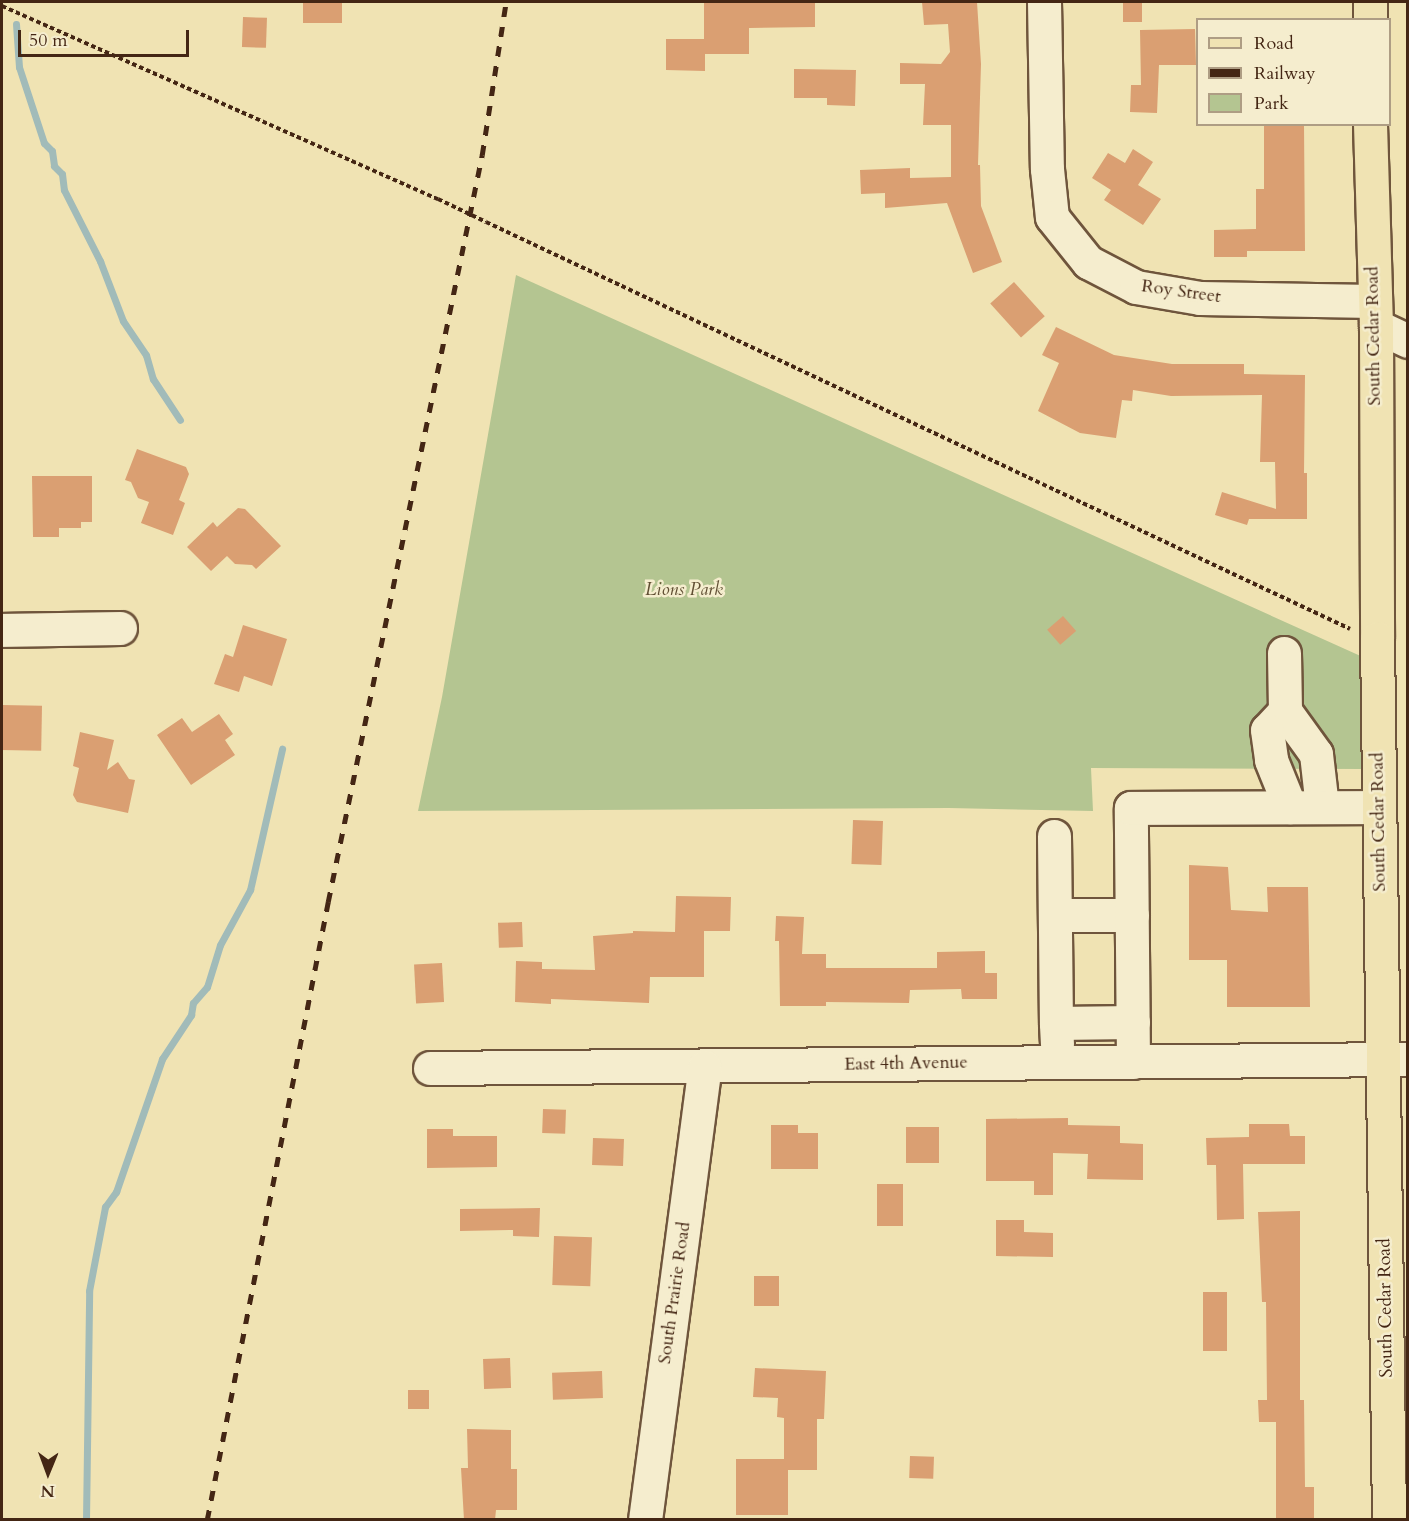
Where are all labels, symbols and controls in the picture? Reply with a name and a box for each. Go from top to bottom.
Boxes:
scale bar [21,18,192,56]
legend [1196,18,1391,126]
text: 50 m [29,28,68,53]
text: Road [1254,31,1294,56]
text: Railway [1254,61,1316,86]
text: Park [1254,91,1289,116]
street label: South Cedar Road [1362,266,1386,406]
street label: Roy Street [1140,276,1222,308]
park label: Lions Park [645,579,723,601]
street label: South Cedar Road [1367,752,1391,892]
street label: East 4th Avenue [844,1052,968,1076]
street label: South Prairie Road [654,1221,696,1365]
street label: South Cedar Road [1374,1238,1398,1378]
north arrow [18,1443,78,1503]
text: N [41,1480,55,1502]

